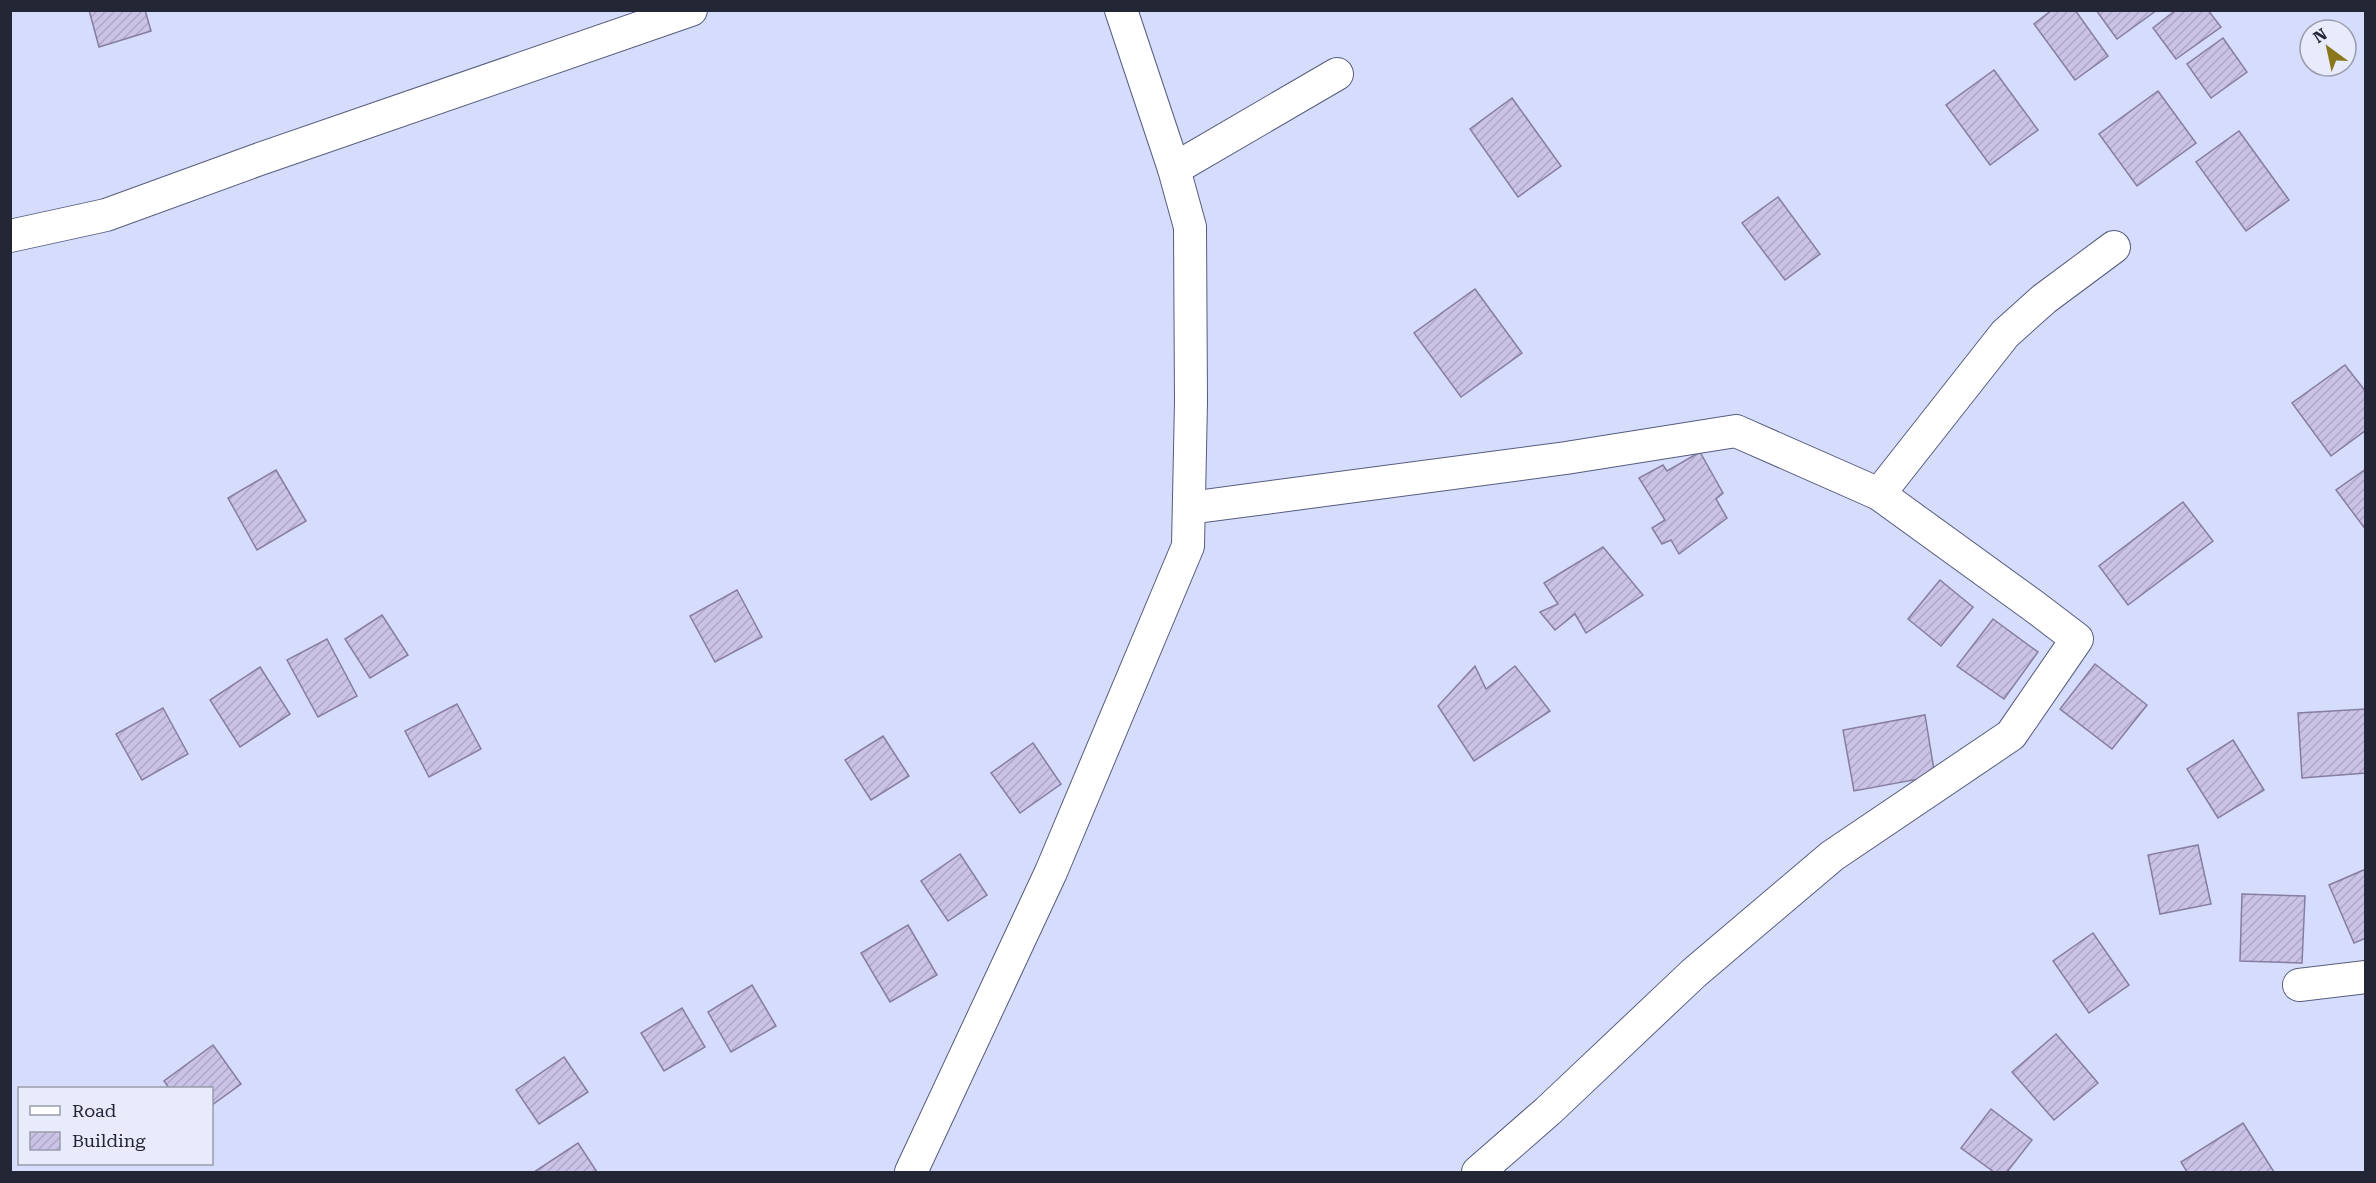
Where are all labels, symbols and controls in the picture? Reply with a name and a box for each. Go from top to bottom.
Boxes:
north arrow [2298,18,2358,78]
text: N [2310,25,2330,47]
legend [18,1087,213,1165]
text: Road [72,1100,117,1121]
text: Building [72,1130,146,1151]

